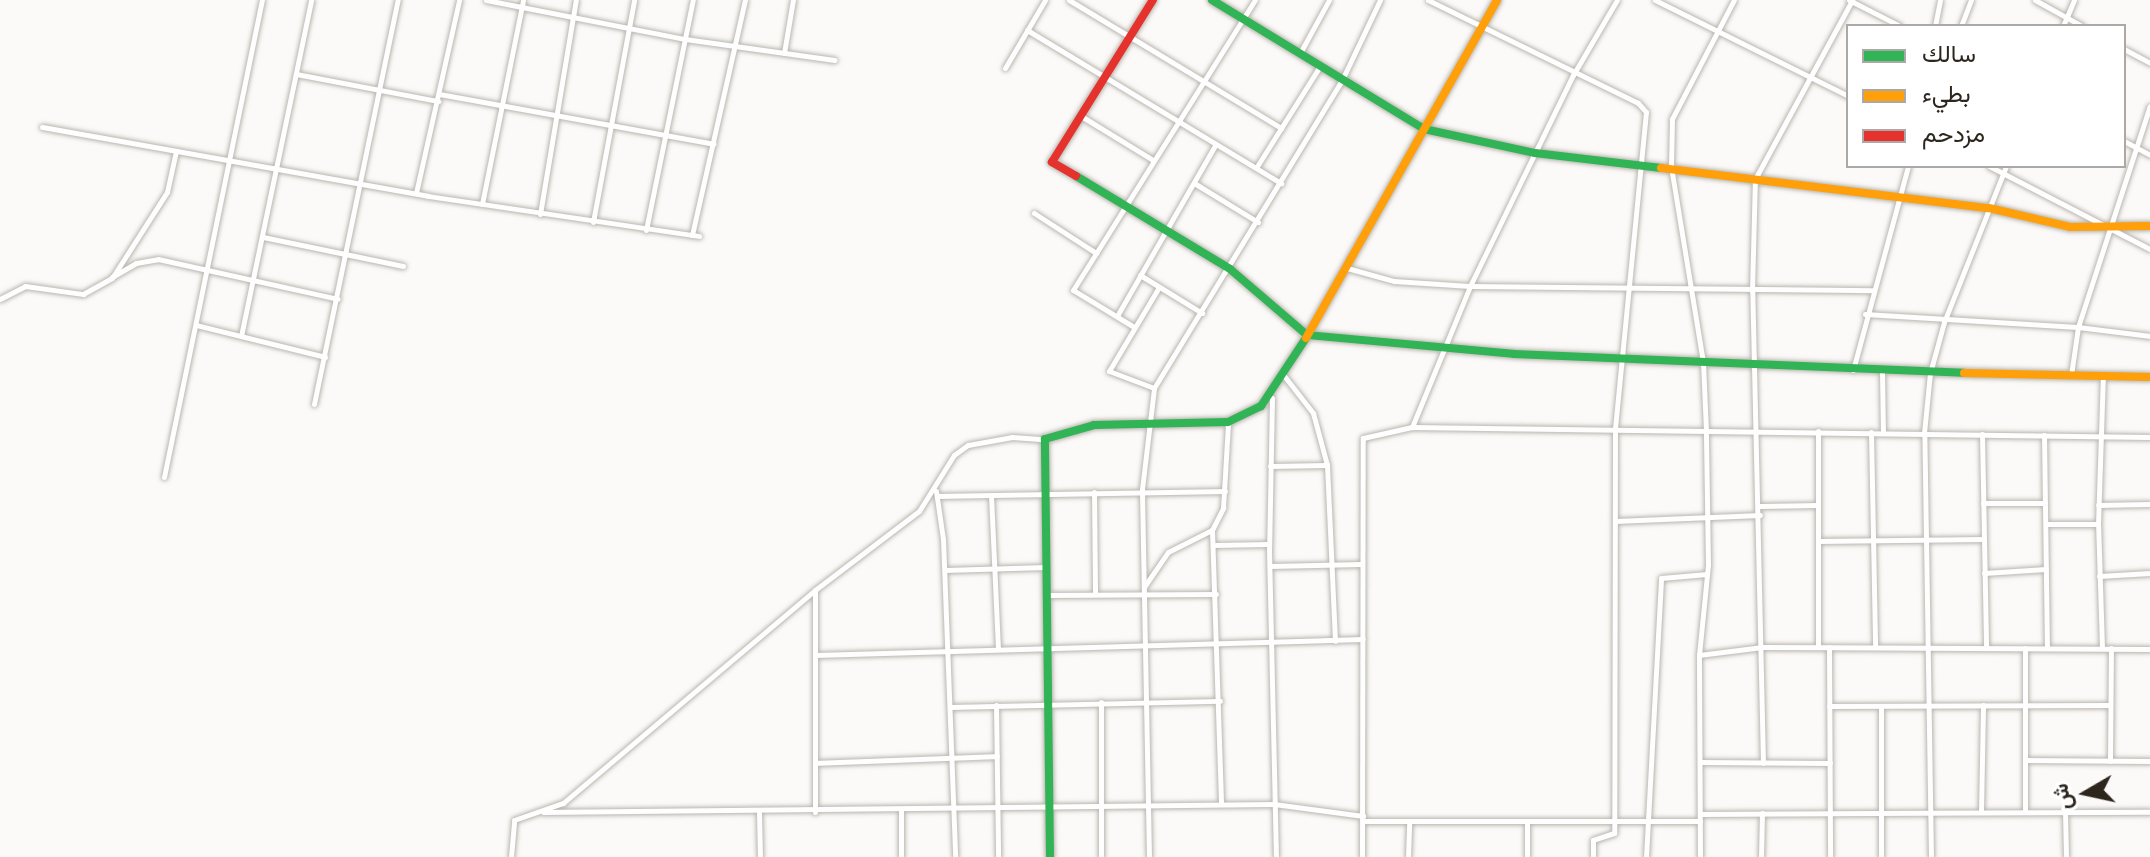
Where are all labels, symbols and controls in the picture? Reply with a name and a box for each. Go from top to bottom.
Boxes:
legend [1846,24,2126,168]
text: سالك [1922,39,1976,68]
text: بطيء [1922,79,1971,108]
text: مزدحم [1922,119,1985,148]
north arrow [2046,753,2126,833]
text: ش [2046,782,2077,812]

